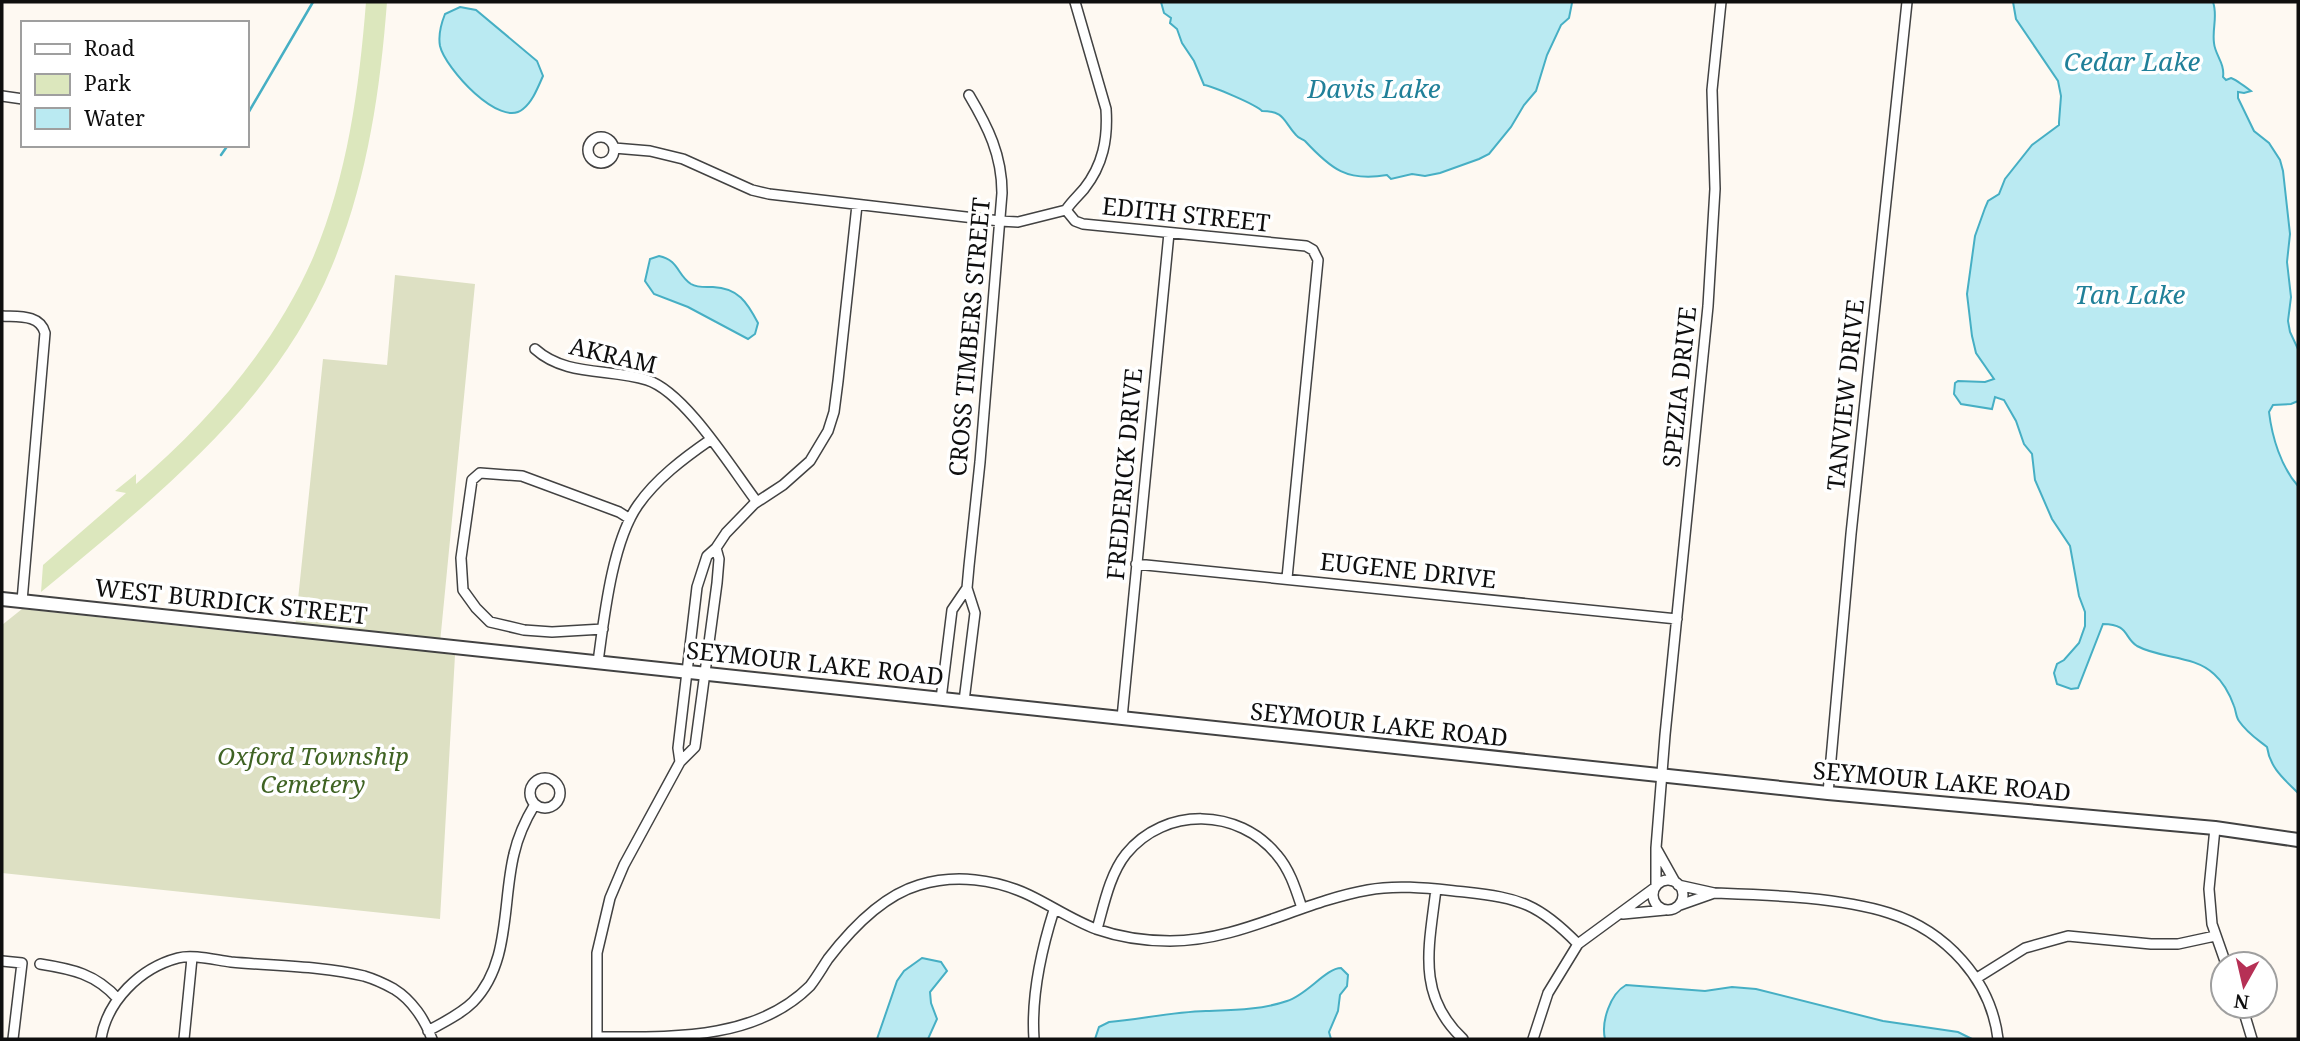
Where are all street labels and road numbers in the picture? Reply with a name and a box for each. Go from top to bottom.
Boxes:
street label: EDITH STREET [1100,188,1272,239]
street label: CROSS TIMBERS STREET [940,196,997,478]
street label: TANVIEW DRIVE [1818,297,1871,492]
street label: SPEZIA DRIVE [1654,305,1703,469]
street label: AKRAM [566,328,660,381]
street label: FREDERICK DRIVE [1098,366,1149,581]
street label: EUGENE DRIVE [1318,544,1498,595]
street label: WEST BURDICK STREET [93,570,369,631]
street label: SEYMOUR LAKE ROAD [685,633,946,692]
street label: SEYMOUR LAKE ROAD [1249,694,1510,753]
street label: SEYMOUR LAKE ROAD [1812,753,2073,808]

